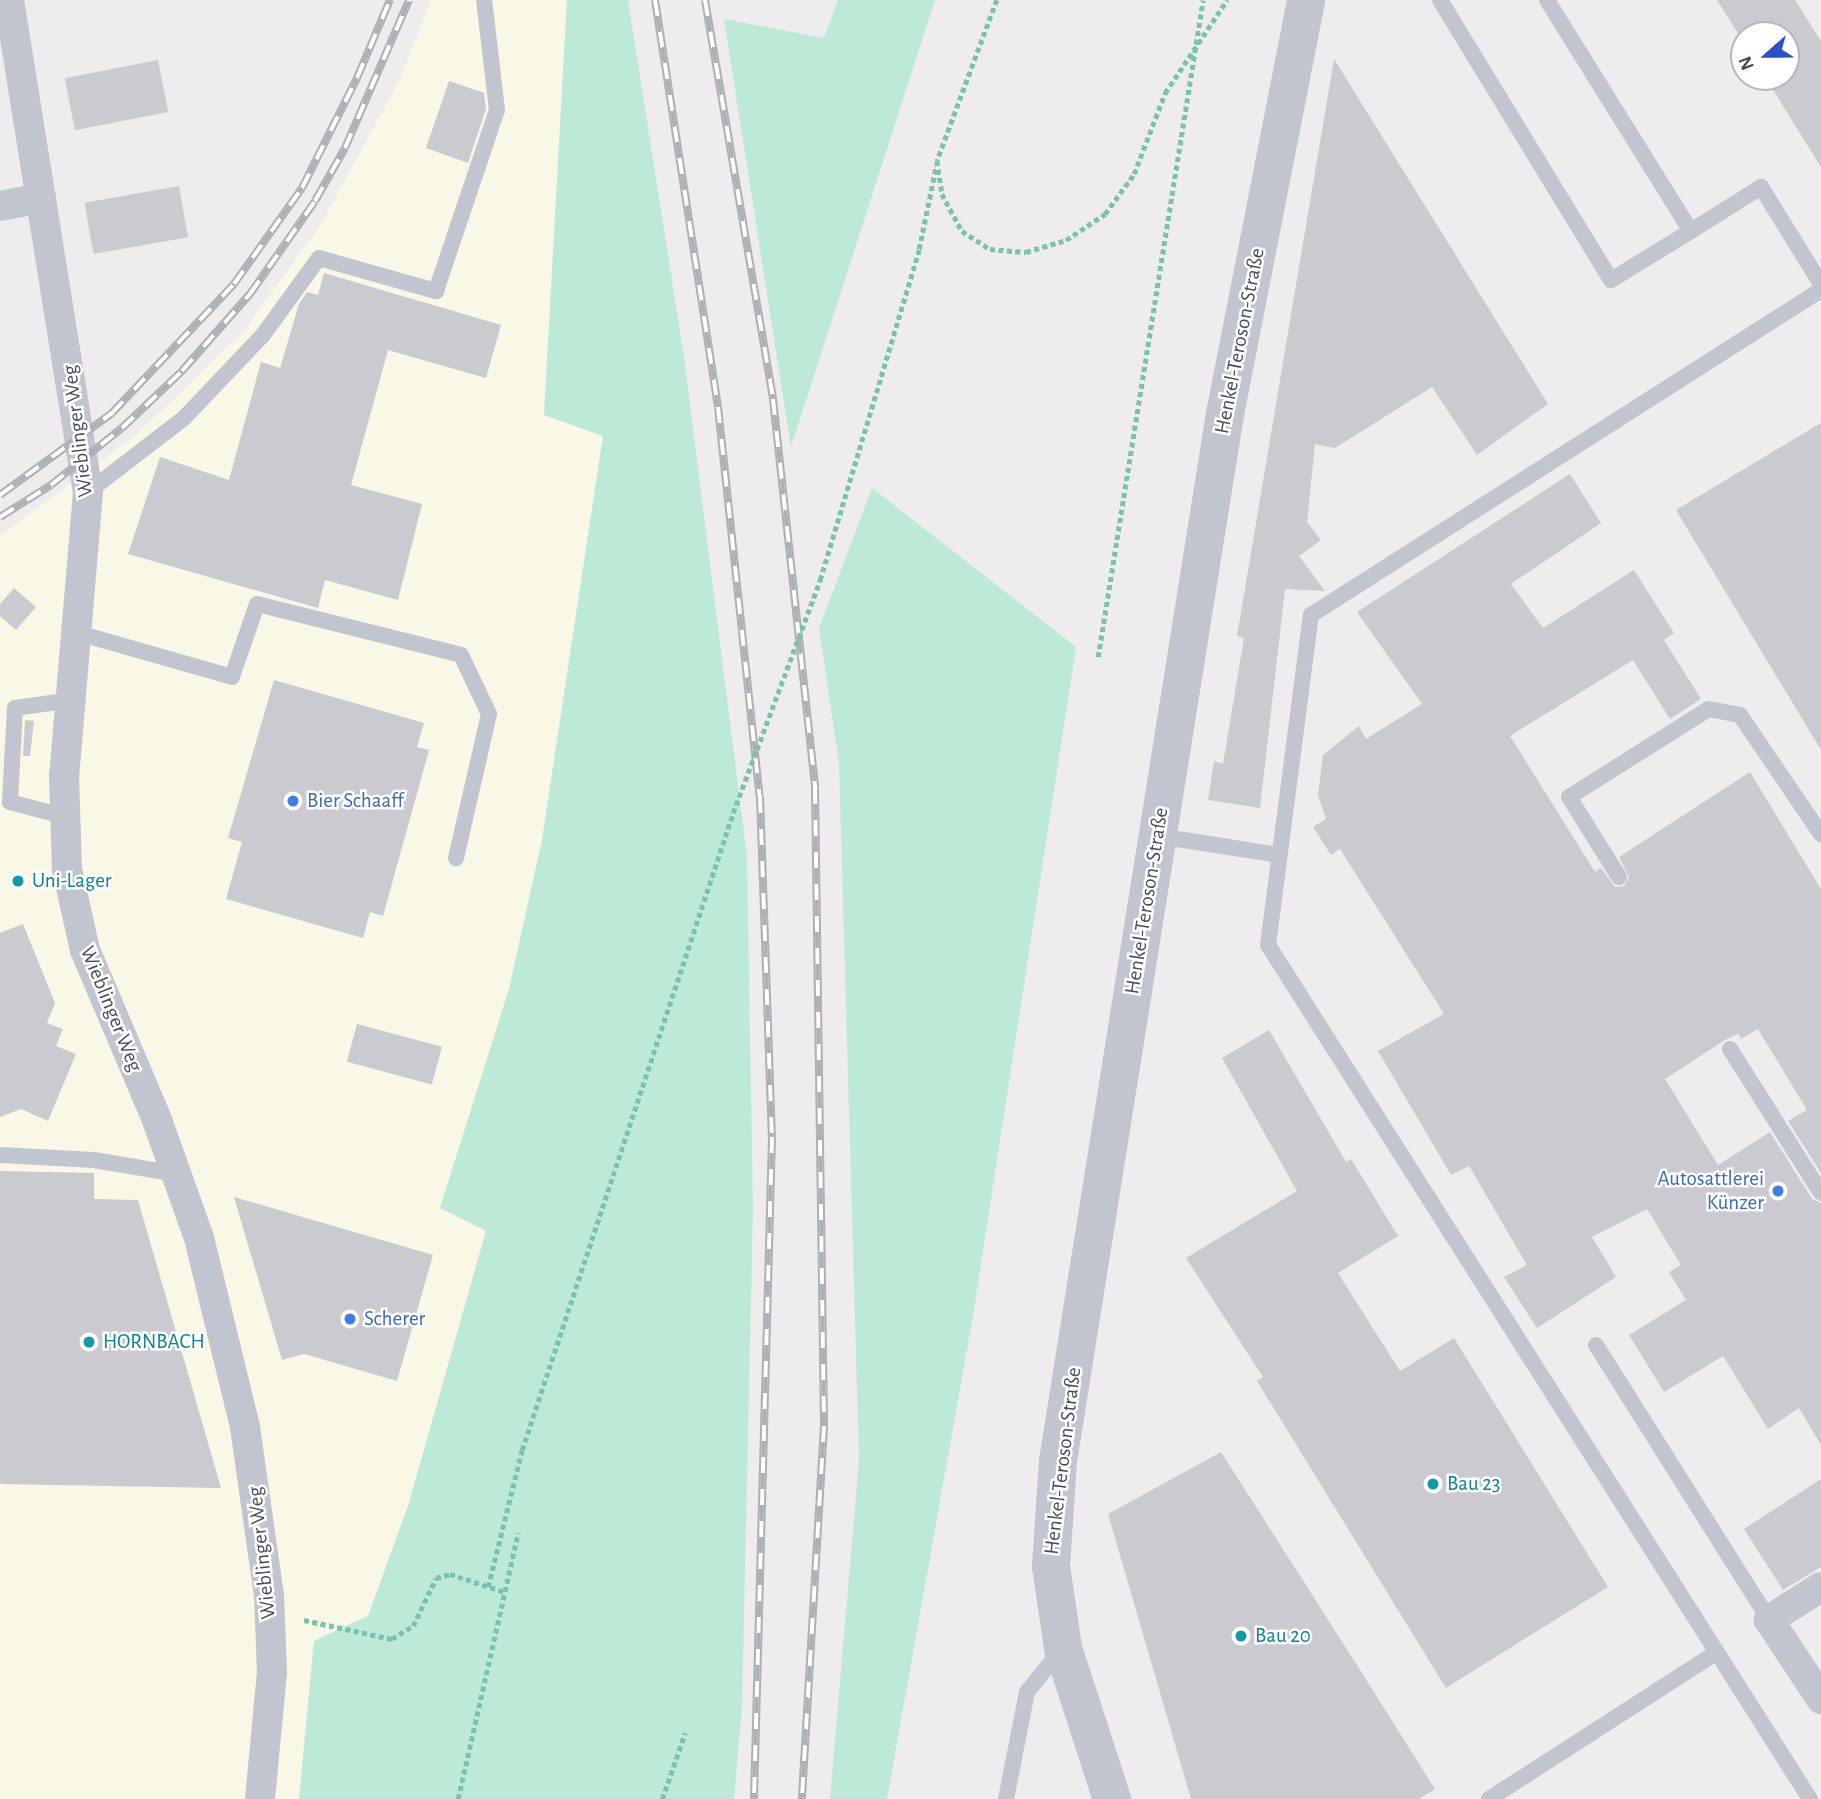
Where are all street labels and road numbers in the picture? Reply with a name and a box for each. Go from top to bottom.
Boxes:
street label: Henkel-Teroson-Straße [1210,246,1270,436]
street label: Wieblinger Weg [57,363,99,499]
street label: Henkel-Teroson-Straße [1120,806,1174,996]
street label: Wieblinger Weg [74,943,148,1075]
street label: Henkel-Teroson-Straße [1039,1366,1087,1556]
street label: Wieblinger Weg [243,1485,281,1621]

